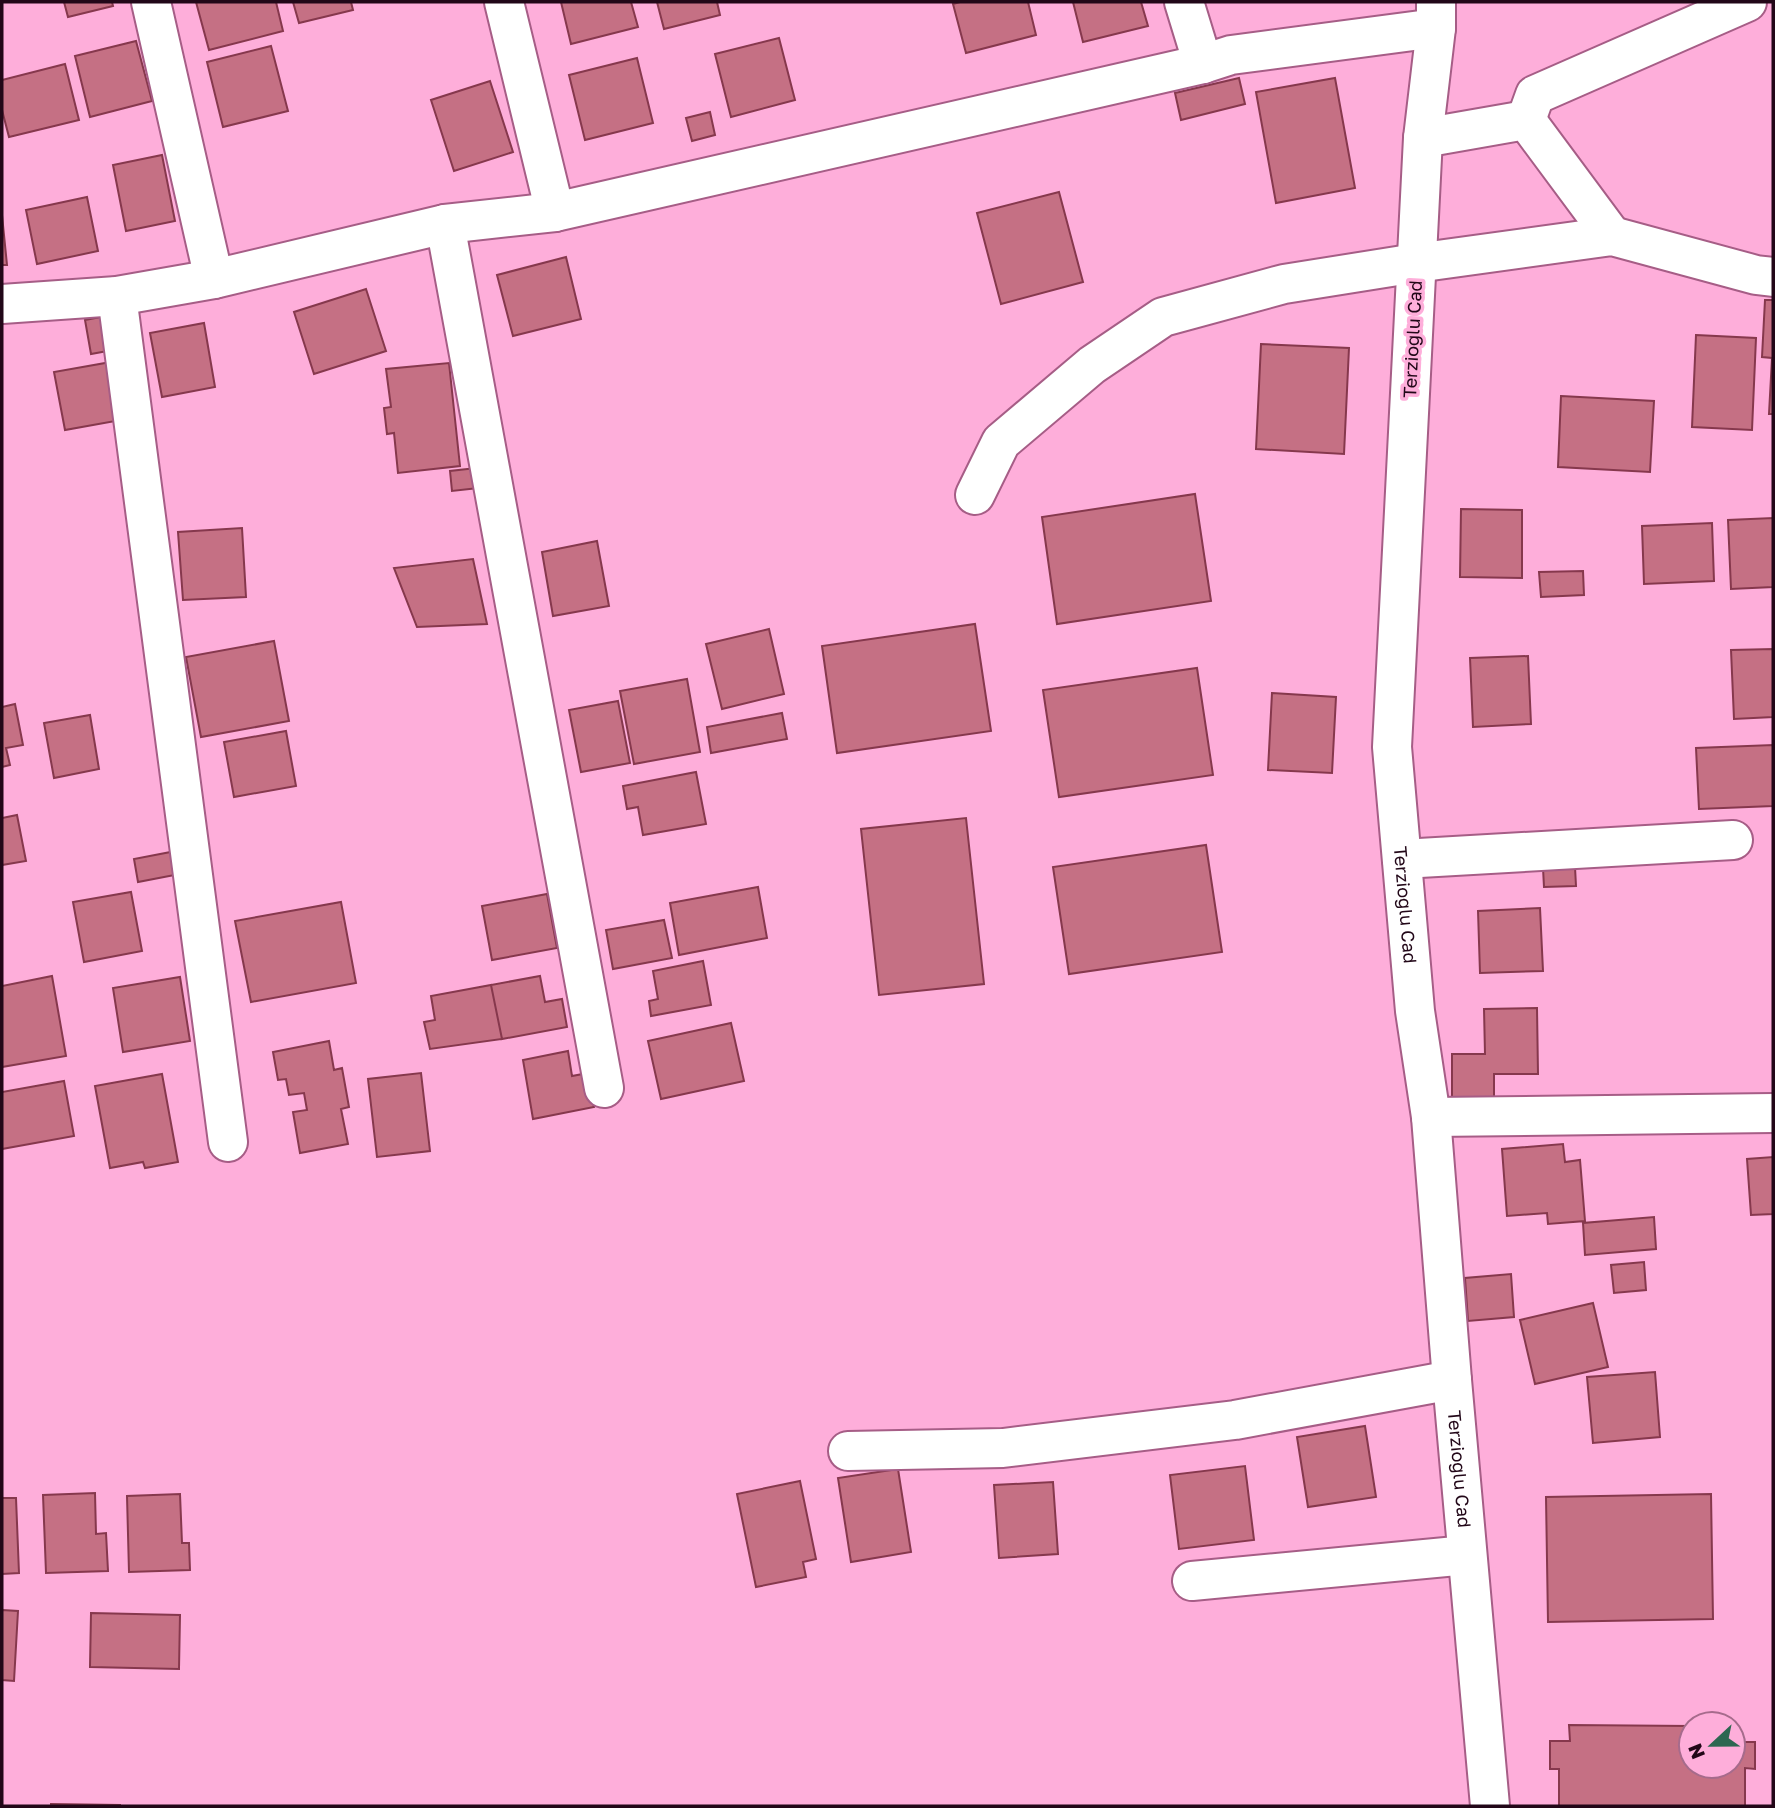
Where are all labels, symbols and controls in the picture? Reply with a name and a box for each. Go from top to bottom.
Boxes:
street label: Terzioğlu Cad [1398,280,1426,398]
street label: Terzioğlu Cad [1390,845,1422,964]
street label: Terzioğlu Cad [1444,1409,1476,1529]
north arrow [1677,1710,1747,1780]
text: N [1682,1741,1709,1763]

